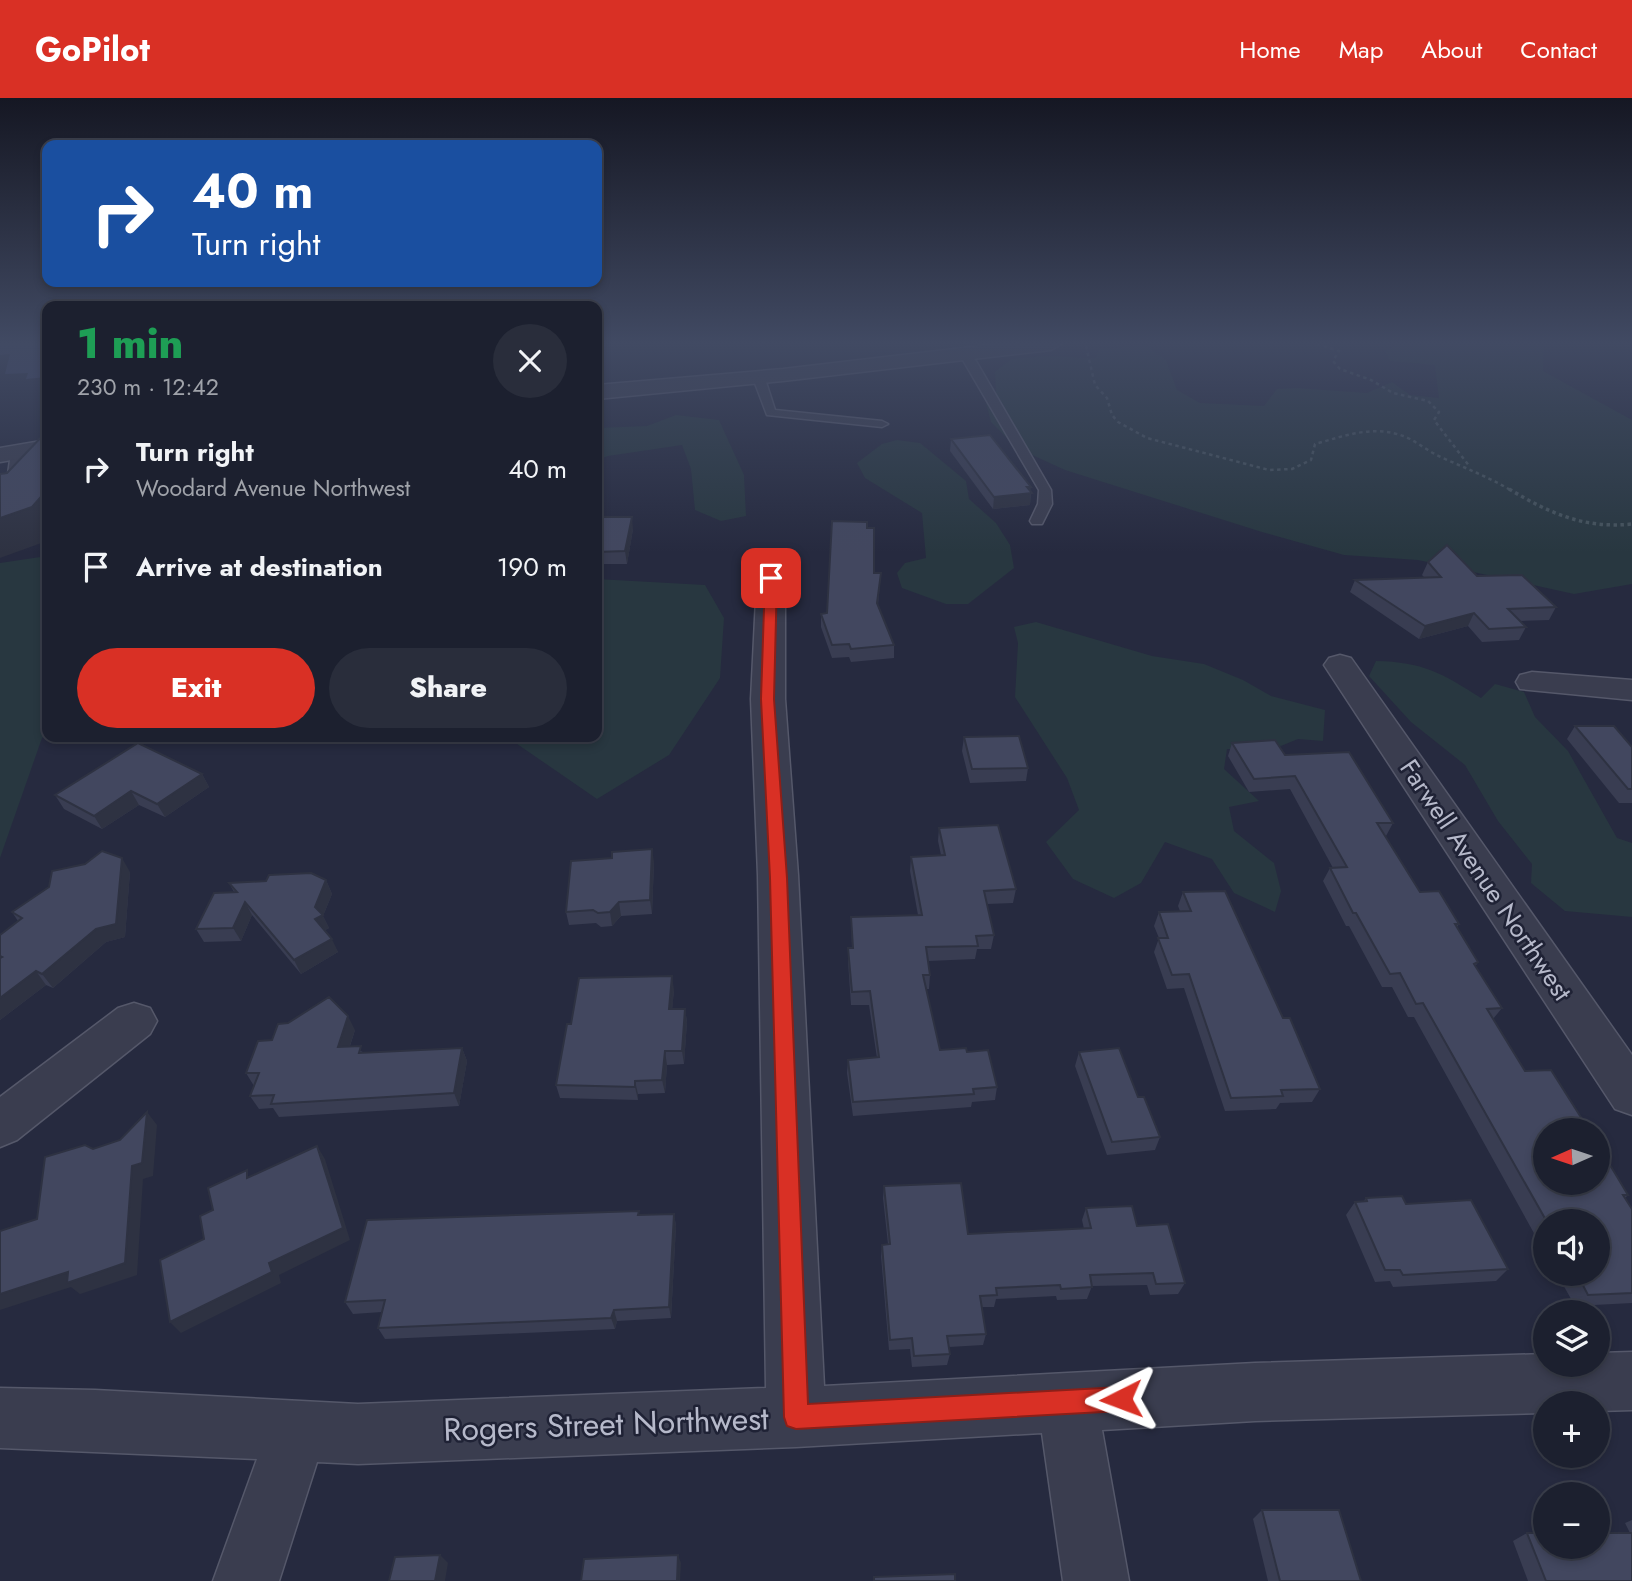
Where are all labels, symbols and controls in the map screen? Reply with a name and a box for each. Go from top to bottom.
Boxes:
text: GoPilot [35,26,150,73]
text: Home [1239,32,1301,67]
text: Map [1339,32,1383,67]
text: About [1421,32,1482,67]
text: Contact [1520,32,1597,67]
text: 40 m [192,156,314,226]
icon: right [77,168,168,259]
text: Turn right [192,221,321,267]
text: 1 min [77,313,183,374]
button: close [493,324,567,398]
text: 230 m · 12:42 [77,370,219,404]
text: Turn right [136,433,254,471]
icon: right [77,450,115,488]
text: 40 m [508,450,567,488]
text: Woodard Avenue Northwest [136,471,410,505]
icon: arrive [77,548,115,586]
text: Arrive at destination [136,548,383,586]
text: 190 m [497,548,567,586]
pin [741,548,801,608]
icon: arrive [752,559,790,597]
button: Exit [77,648,315,728]
button: Share [329,648,567,728]
street label: Farwell Avenue Northwest [1391,752,1582,1009]
north arrow [1533,1118,1610,1195]
map controls [1533,1118,1610,1559]
button: sound [1533,1209,1610,1286]
button: layers [1533,1300,1610,1377]
position arrow [1084,1362,1158,1436]
button: + [1533,1391,1610,1468]
street label: Rogers Street Northwest [443,1395,770,1453]
button: − [1533,1482,1610,1559]

